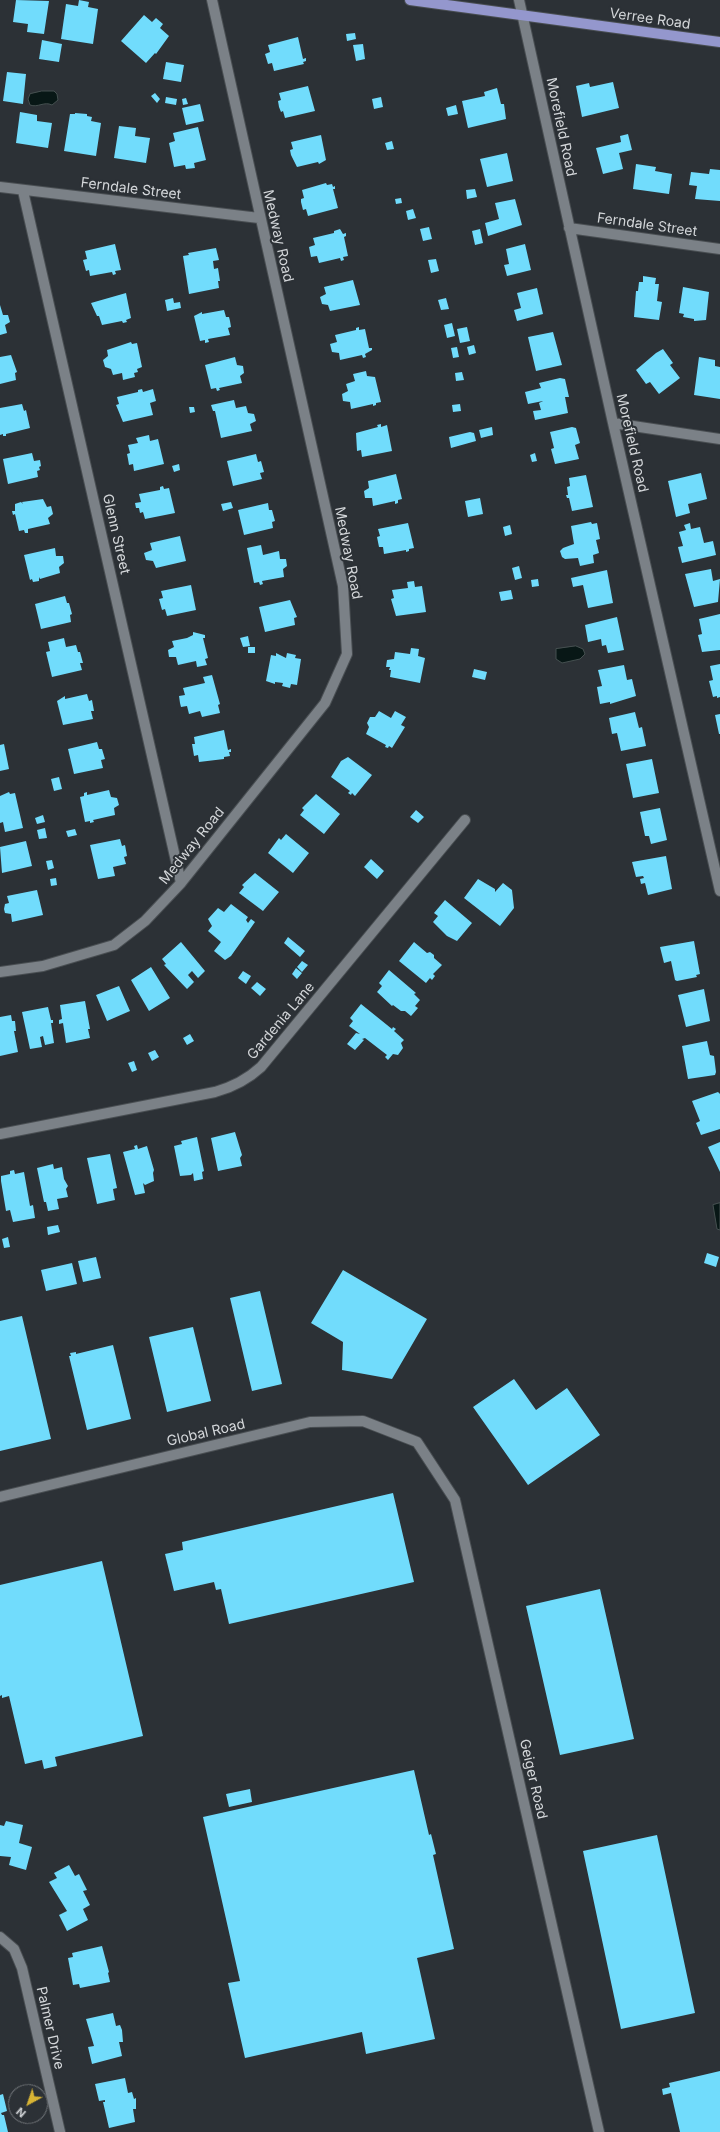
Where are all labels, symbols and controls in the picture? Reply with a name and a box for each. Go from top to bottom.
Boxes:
street label: Verree Road [608,5,692,33]
street label: Morefield Road [542,76,580,178]
street label: Ferndale Street [80,175,182,203]
street label: Medway Road [259,188,297,284]
street label: Ferndale Street [596,210,698,240]
street label: Morefield Road [612,392,652,494]
street label: Glenn Street [99,492,133,576]
street label: Medway Road [331,505,365,601]
street label: Medway Road [156,804,228,888]
street label: Gardenia Lane [244,979,318,1063]
street label: Global Road [165,1416,247,1450]
street label: Geiger Road [516,1737,550,1821]
street label: Palmer Drive [32,1985,68,2071]
north arrow [8,2084,48,2124]
text: N [13,2104,29,2120]

